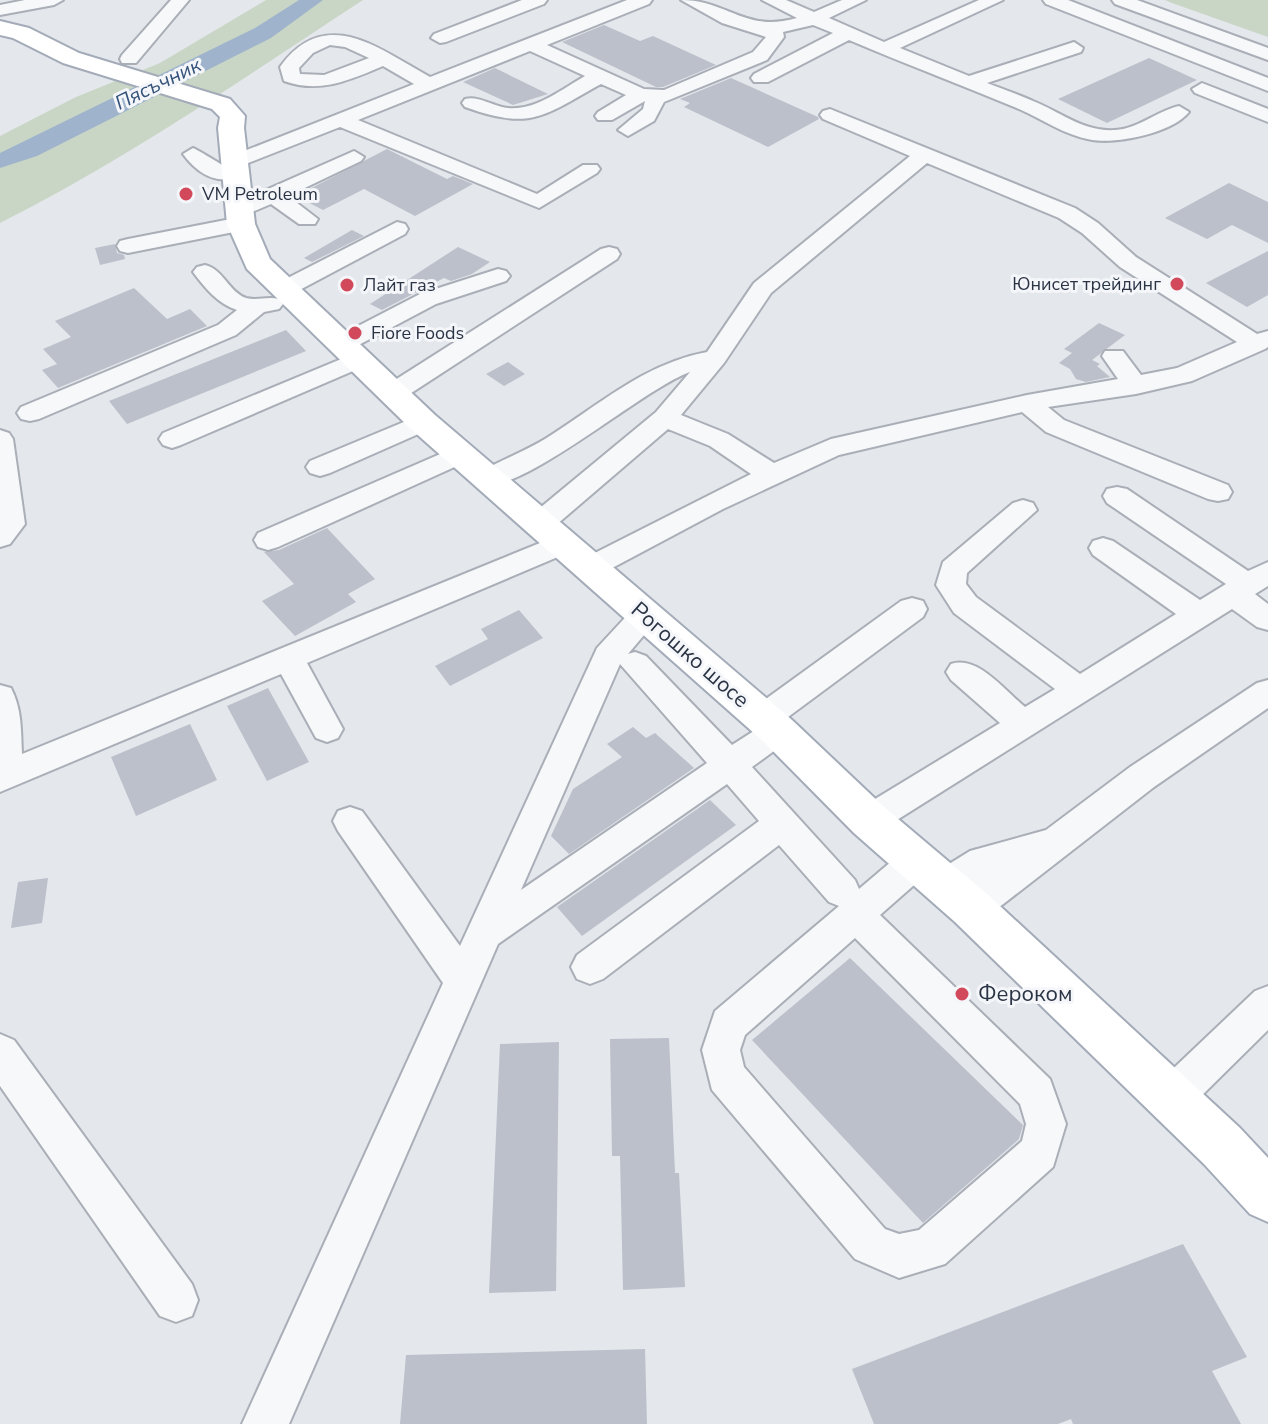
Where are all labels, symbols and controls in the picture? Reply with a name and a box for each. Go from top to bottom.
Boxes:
water label: Пясъчник [110,51,206,116]
place label: VM Petroleum [201,182,318,206]
marker: VM Petroleum [177,185,195,203]
place label: Юнисет трейдинг [1012,272,1161,296]
place label: Лайт газ [363,273,436,297]
marker: Юнисет трейдинг [1168,275,1186,293]
marker: Лайт газ [338,276,356,294]
place label: Fiore Foods [371,321,464,345]
marker: Fiore Foods [346,324,364,342]
street label: Рогошко шосе [624,595,756,715]
place label: Фероком [978,979,1073,1009]
marker: Фероком [953,985,971,1003]

